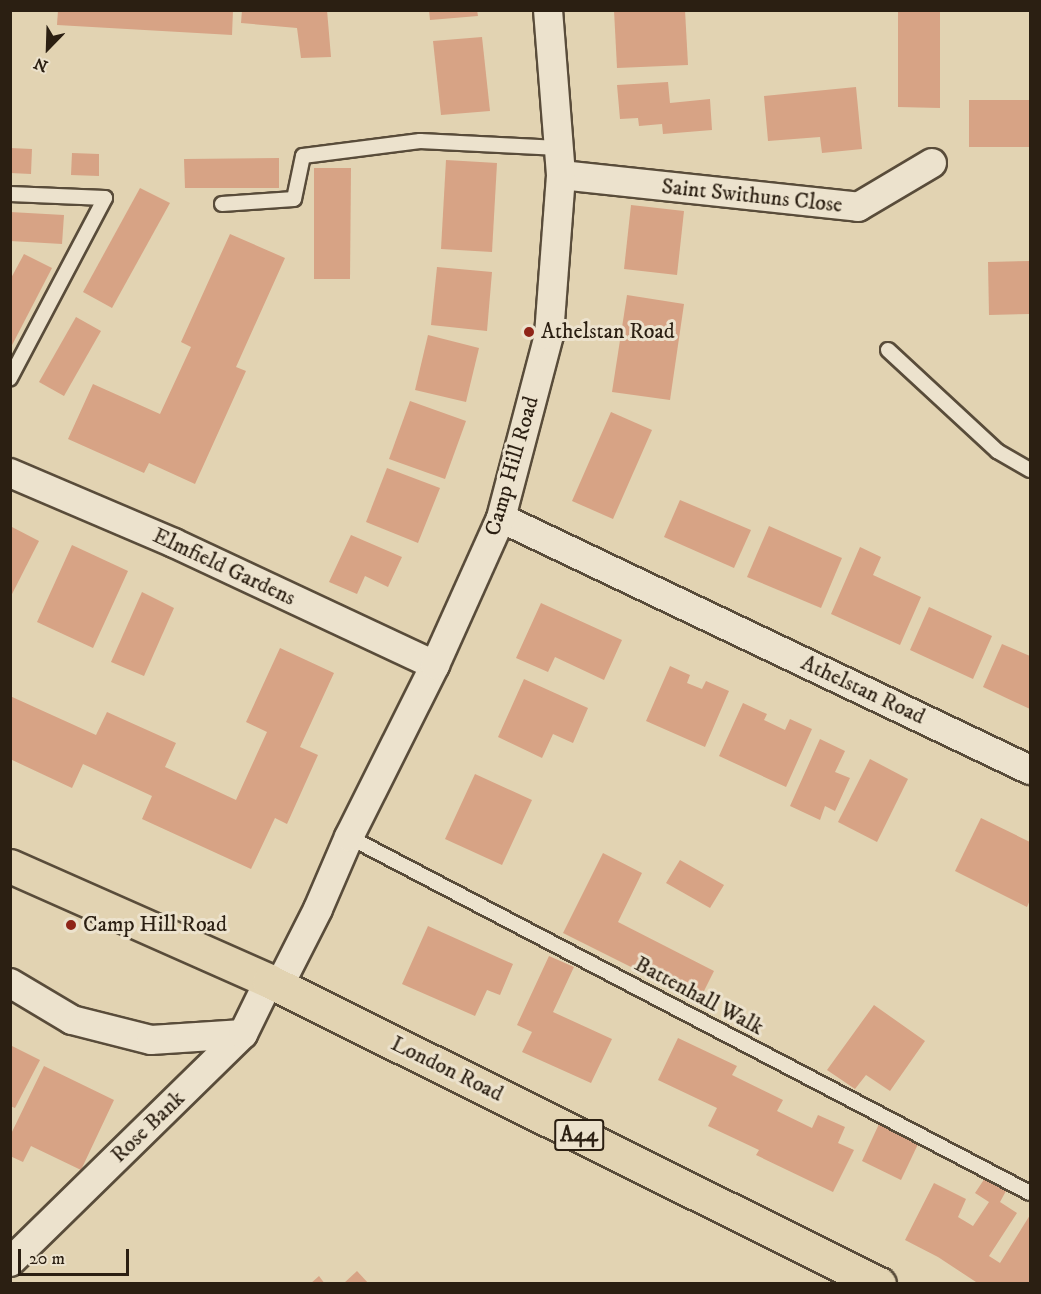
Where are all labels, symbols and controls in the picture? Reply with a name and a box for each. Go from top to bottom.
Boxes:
north arrow [18,18,78,78]
text: N [31,53,51,76]
street label: Saint Swithuns Close [660,173,844,219]
place label: Athelstan Road [541,319,675,345]
marker: Athelstan Road [522,325,536,339]
street label: Camp Hill Road [479,393,545,539]
street label: Elmfield Gardens [148,522,300,612]
street label: Athelstan Road [797,650,929,730]
place label: Camp Hill Road [83,912,227,938]
marker: Camp Hill Road [64,918,78,932]
street label: Battenhall Walk [630,951,768,1041]
street label: London Road [387,1031,507,1107]
street label: Rose Bank [106,1086,190,1168]
road number: A44 [554,1117,604,1153]
scale bar [21,1237,132,1275]
text: 20 m [29,1248,65,1270]

